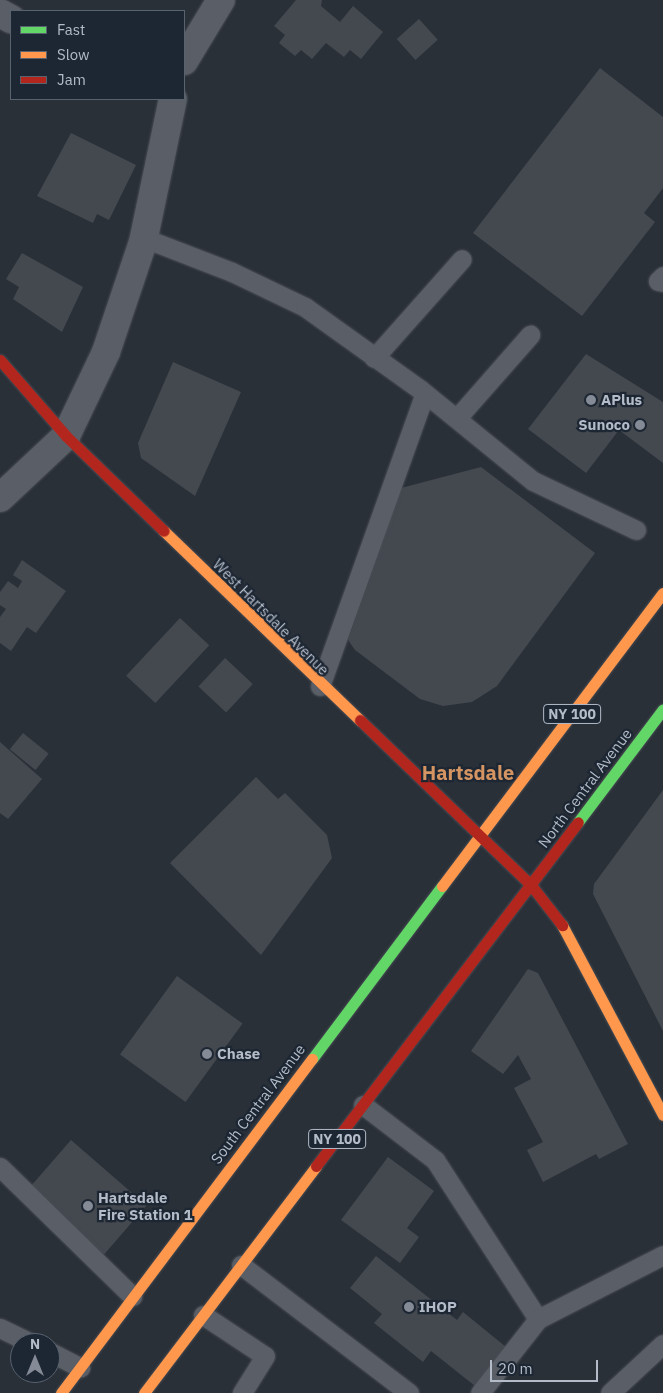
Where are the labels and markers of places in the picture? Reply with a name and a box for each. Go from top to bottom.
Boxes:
place label: APlus [601,391,642,409]
marker: APlus [585,394,597,406]
place label: Sunoco [578,416,630,434]
marker: Sunoco [634,419,646,431]
place label: Chase [217,1045,260,1063]
marker: Chase [201,1048,213,1060]
place label: Hartsdale Fire Station 1 [98,1188,192,1223]
marker: Hartsdale Fire Station 1 [82,1200,94,1212]
place label: IHOP [419,1298,457,1316]
marker: IHOP [403,1301,415,1313]

